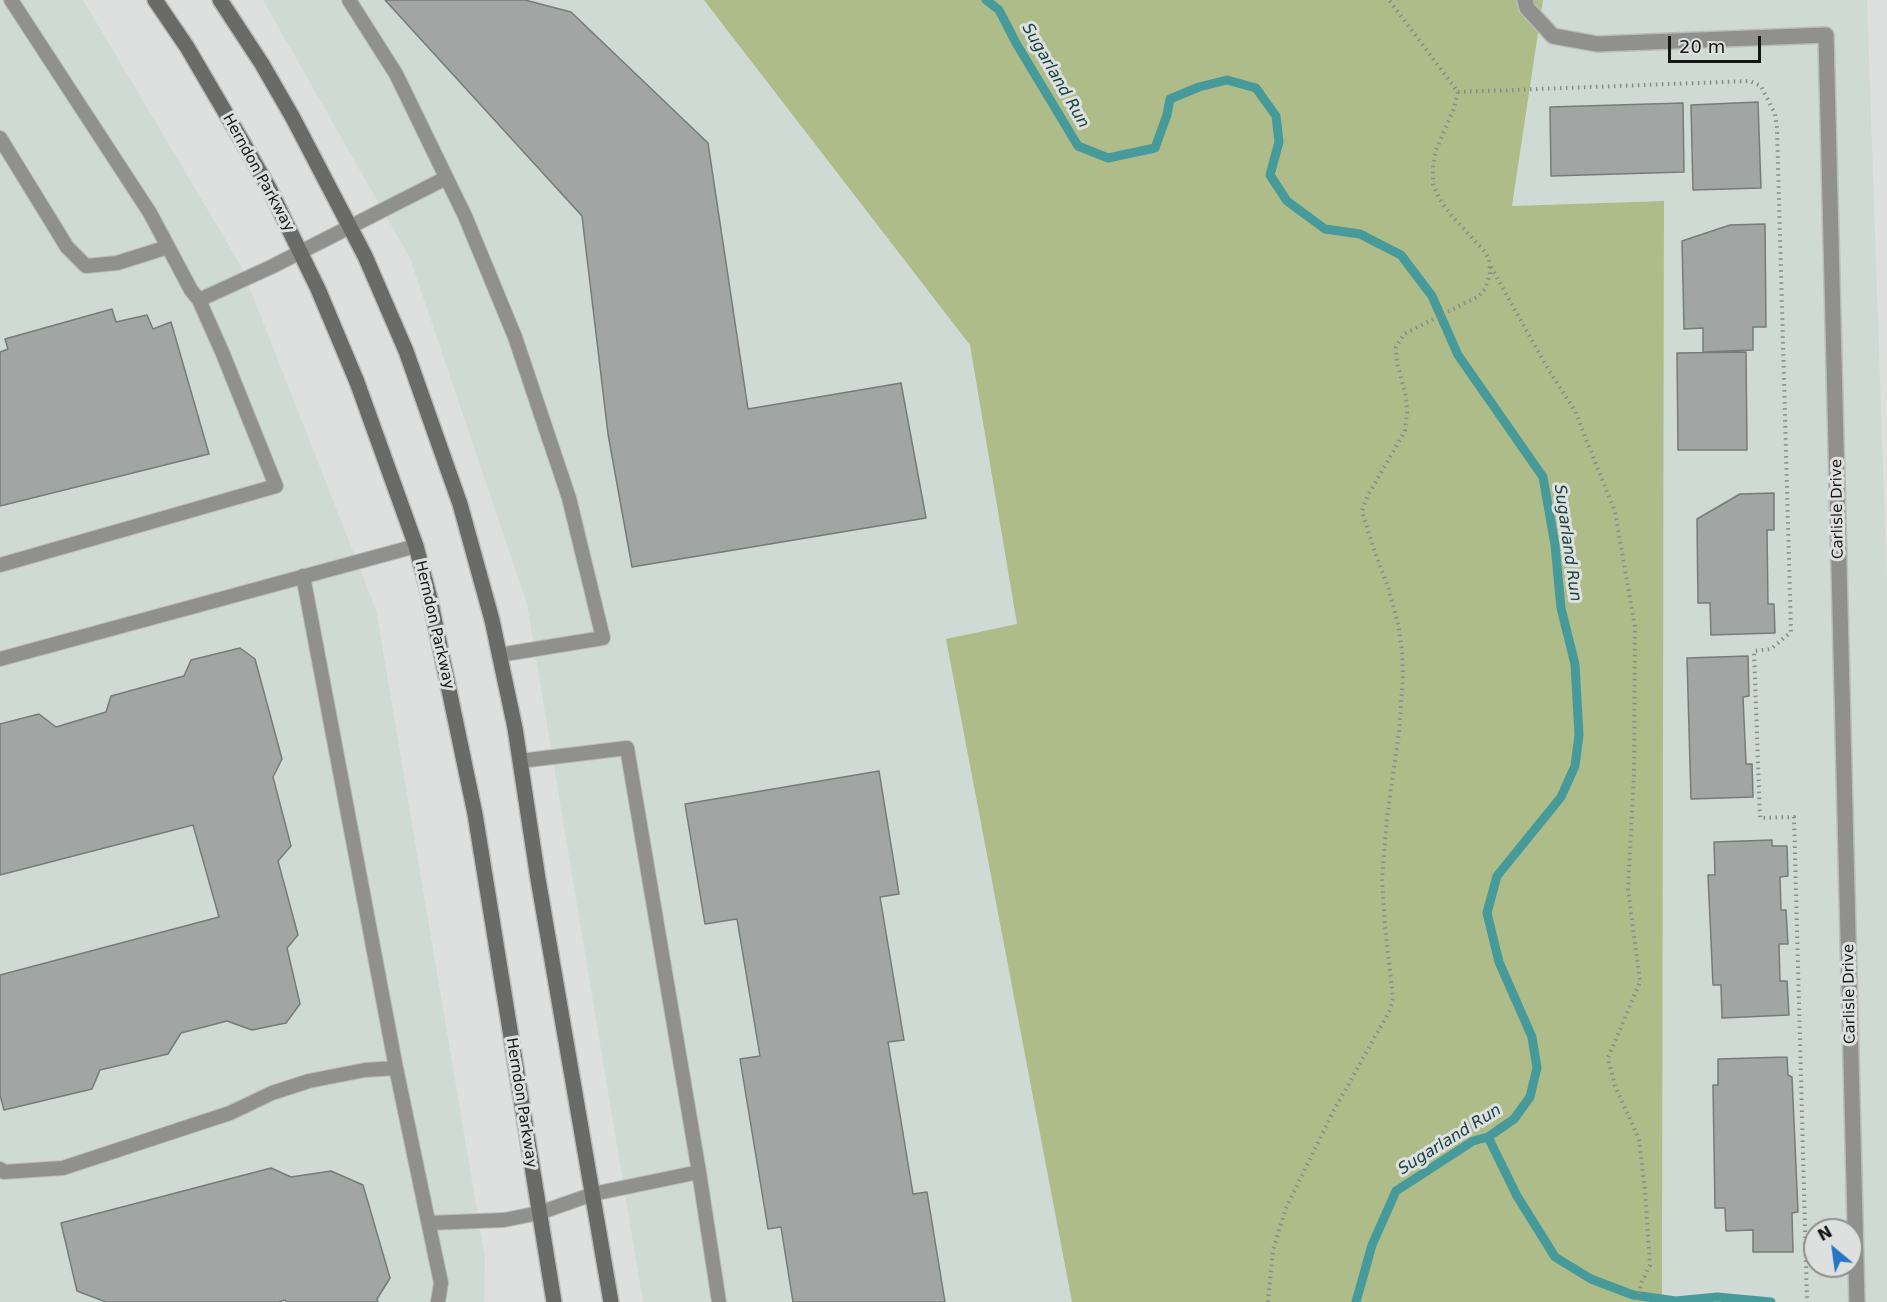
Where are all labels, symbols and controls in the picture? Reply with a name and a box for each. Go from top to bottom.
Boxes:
water label: Sugarland Run [1017,20,1093,132]
scale bar [1671,24,1764,62]
text: 20 m [1679,36,1725,57]
street label: Herndon Parkway [218,111,298,235]
street label: Carlisle Drive [1828,459,1848,559]
water label: Sugarland Run [1549,483,1585,603]
street label: Herndon Parkway [410,559,458,691]
street label: Carlisle Drive [1840,944,1860,1044]
street label: Herndon Parkway [502,1037,540,1169]
water label: Sugarland Run [1395,1101,1505,1179]
north arrow [1803,1218,1863,1278]
text: N [1815,1222,1835,1245]

